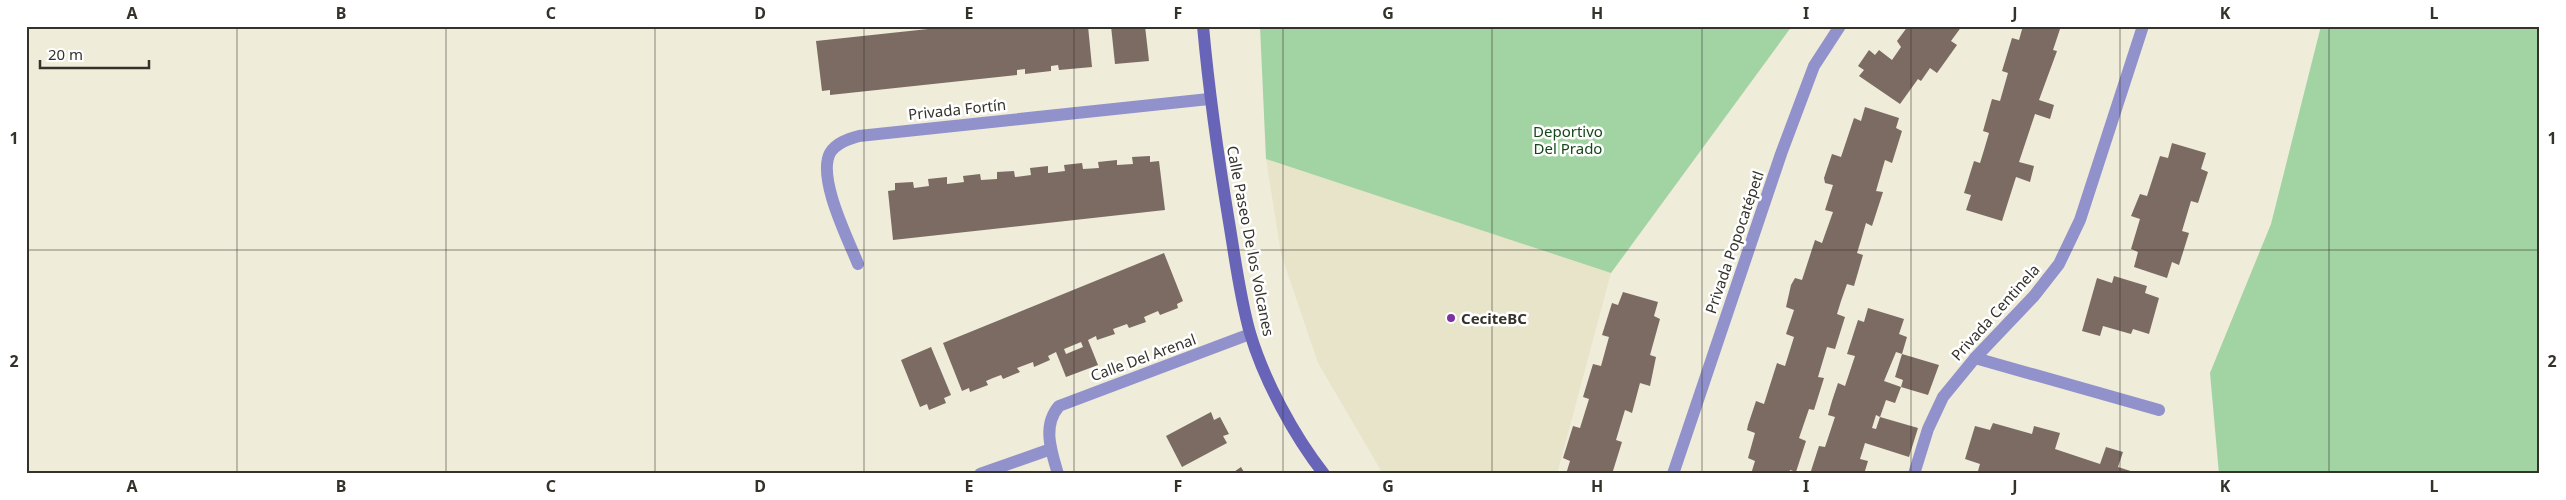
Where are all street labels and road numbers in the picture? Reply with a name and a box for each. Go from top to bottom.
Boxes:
street label: Privada Fortín [907,94,1007,124]
street label: Calle Paseo De los Volcanes [1223,144,1279,338]
street label: Privada Popocatépetl [1700,168,1768,316]
street label: Privada Centinela [1946,260,2044,364]
street label: Calle Del Arenal [1088,329,1198,385]

